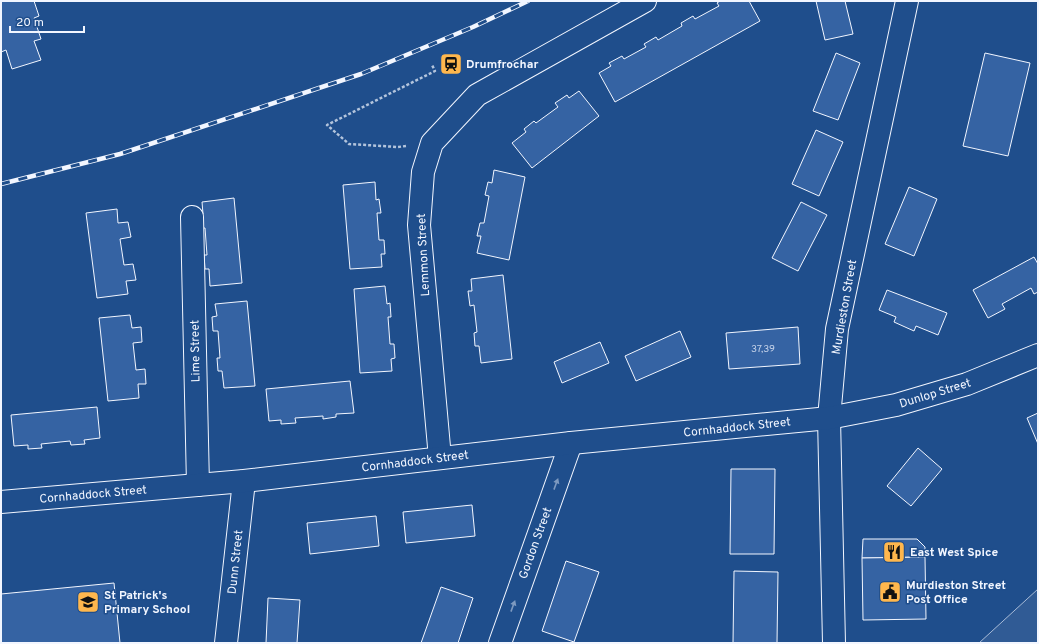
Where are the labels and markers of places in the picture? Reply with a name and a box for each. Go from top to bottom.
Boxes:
station icon: Drumfrochar [438,51,464,77]
place label: Drumfrochar [466,57,538,73]
restaurant icon: East West Spice [881,539,907,565]
place label: East West Spice [910,545,998,561]
place label: Murdieston Street Post Office [906,578,1006,608]
public building icon: Murdieston Street Post Office [877,579,903,605]
place label: St Patrick's Primary School [104,588,190,618]
school or university icon: St Patrick's Primary School [75,589,101,615]

